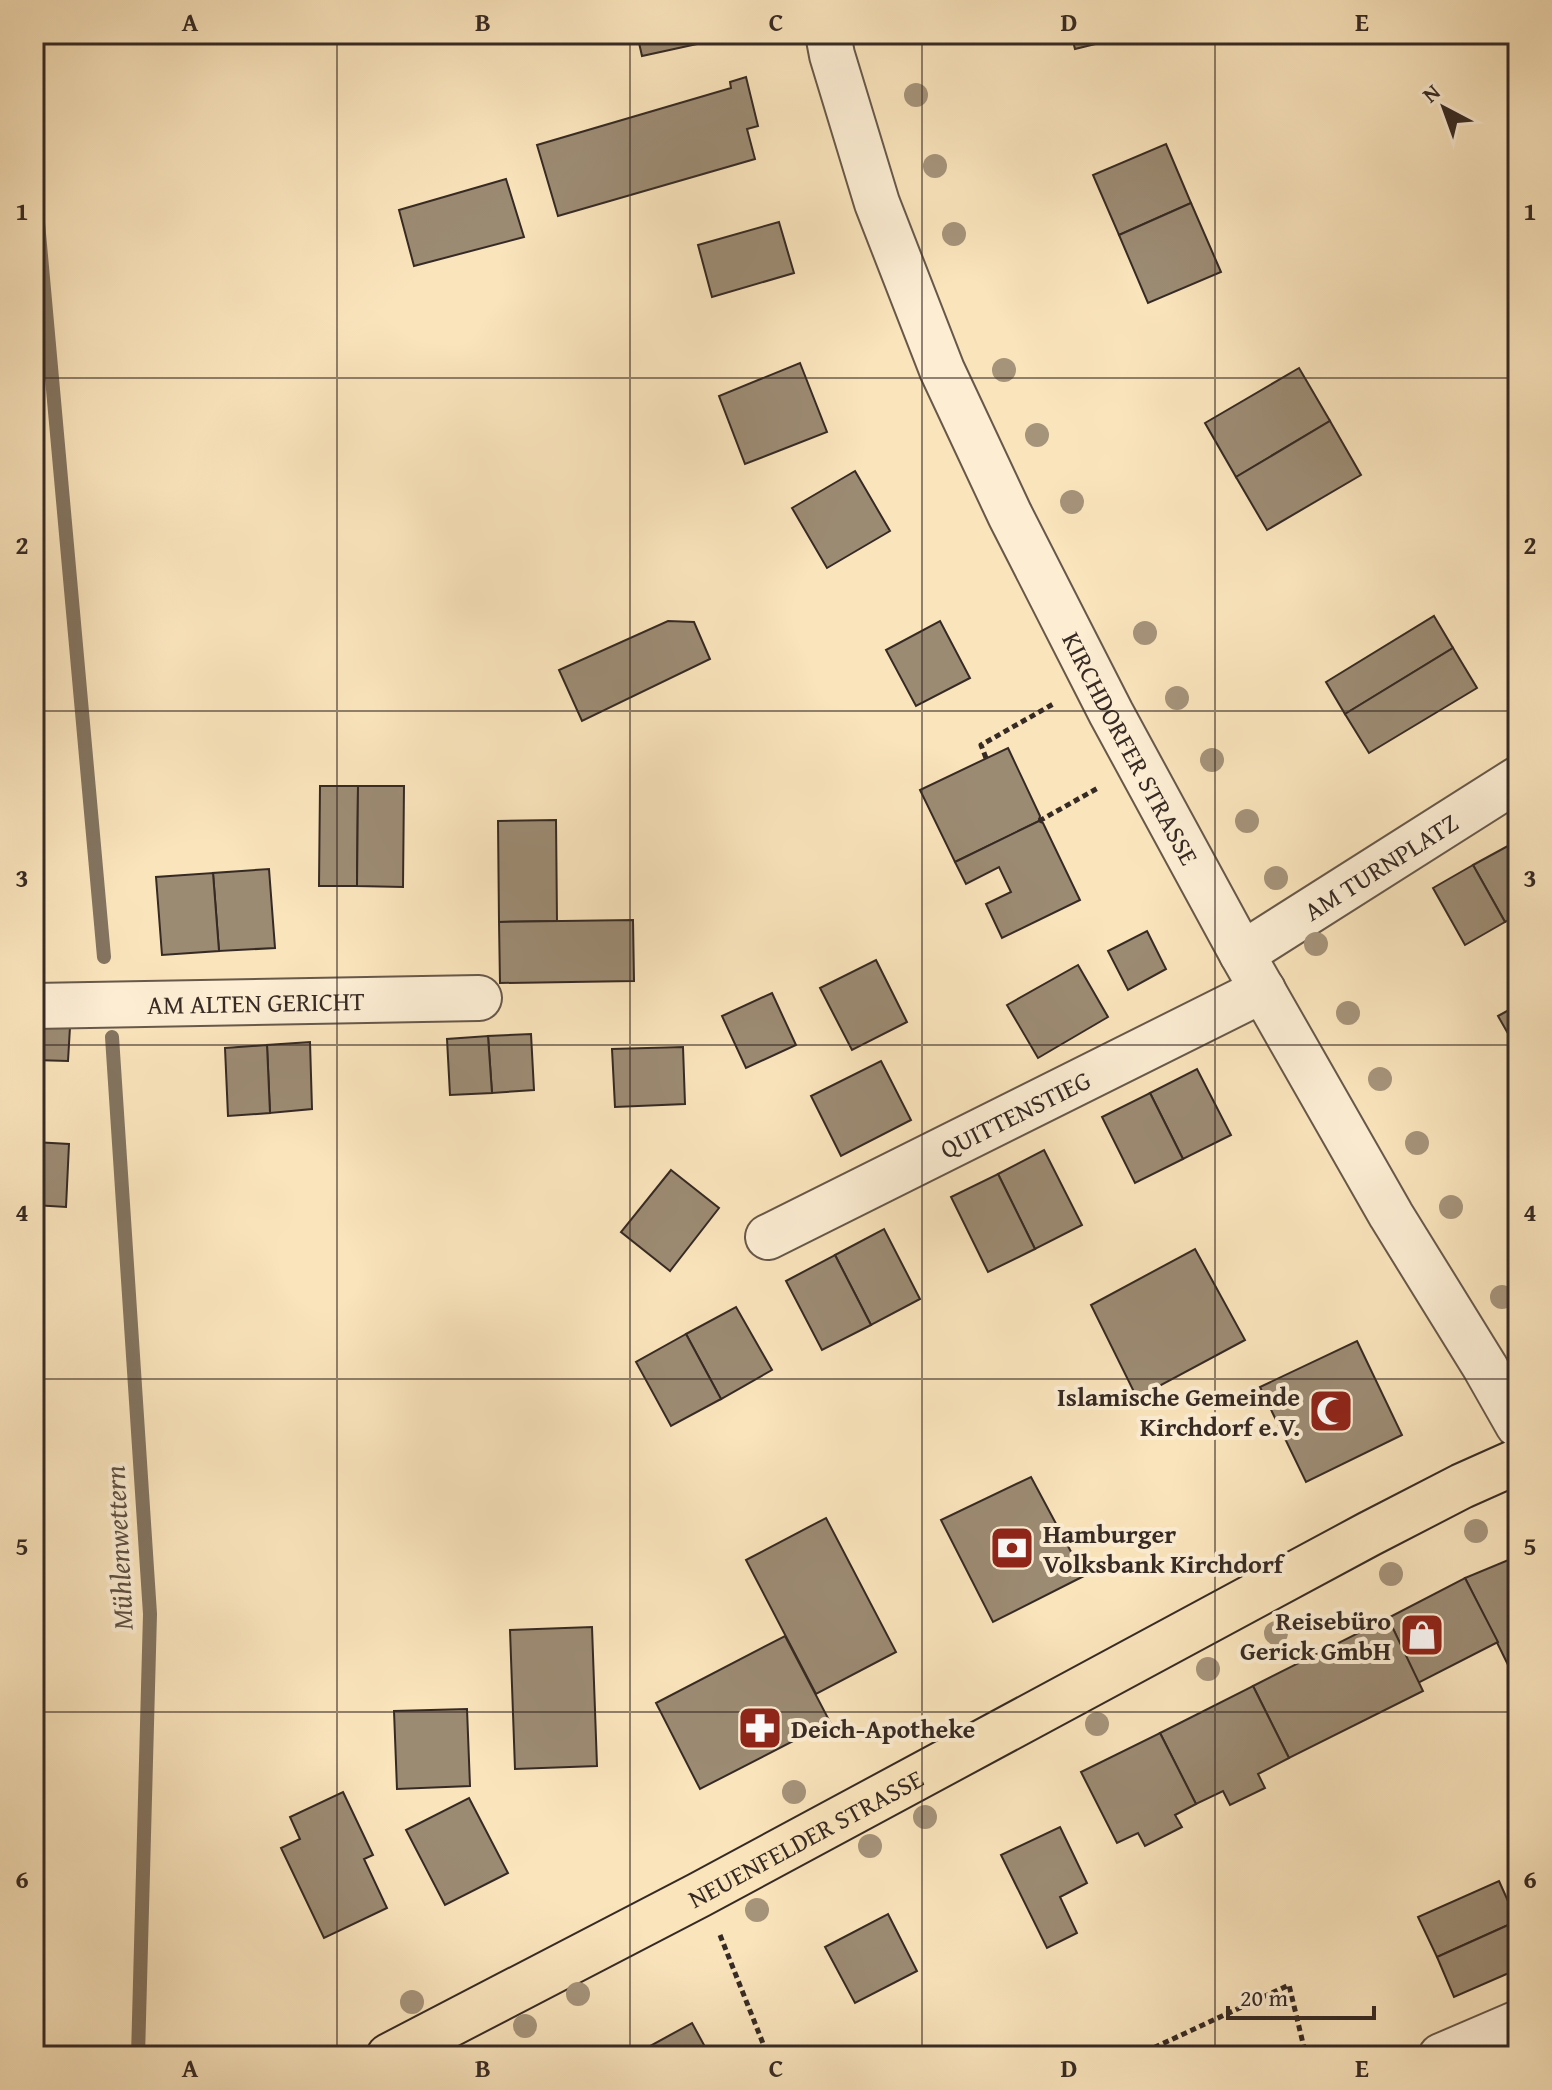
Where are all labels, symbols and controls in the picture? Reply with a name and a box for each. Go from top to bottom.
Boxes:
text: A [182,2,199,41]
text: B [475,2,491,41]
text: C [769,2,783,41]
text: D [1061,2,1077,41]
text: E [1355,2,1369,41]
north arrow [1404,68,1484,148]
text: N [1415,76,1447,110]
text: 1 [15,191,29,230]
text: 1 [1523,191,1537,230]
text: 2 [15,525,29,564]
text: 2 [1523,525,1537,564]
street label: KIRCHDORFER STRASSE [1053,624,1209,872]
street label: AM TURNPLATZ [1296,803,1465,930]
text: 3 [15,858,29,897]
text: 3 [1523,858,1537,897]
street label: AM ALTEN GERICHT [147,981,366,1023]
street label: QUITTENSTIEG [933,1060,1097,1168]
text: 4 [15,1192,29,1231]
text: 4 [1523,1192,1537,1231]
place label: Islamische Gemeinde Kirchdorf e.V. [1057,1377,1300,1446]
mosque icon: Islamische Gemeinde Kirchdorf e.V. [1307,1387,1355,1435]
water label: Mühlenwettern [93,1465,143,1631]
place label: Hamburger Volksbank Kirchdorf [1043,1514,1286,1583]
bank icon: Hamburger Volksbank Kirchdorf [988,1524,1036,1572]
text: 5 [15,1526,29,1565]
text: 5 [1523,1526,1537,1565]
place label: Reisebüro Gerick GmbH [1240,1601,1391,1670]
shop icon: Reisebüro Gerick GmbH [1398,1611,1446,1659]
pharmacy icon: Deich-Apotheke [736,1704,784,1752]
place label: Deich-Apotheke [791,1709,976,1748]
street label: NEUENFELDER STRASSE [681,1758,930,1917]
text: 6 [15,1859,29,1898]
text: 6 [1523,1859,1537,1898]
scale bar [1228,1970,1374,2020]
text: 20 m [1240,1980,1288,2015]
text: A [182,2048,199,2087]
text: B [475,2048,491,2087]
text: C [769,2048,783,2087]
text: D [1061,2048,1077,2087]
text: E [1355,2048,1369,2087]

